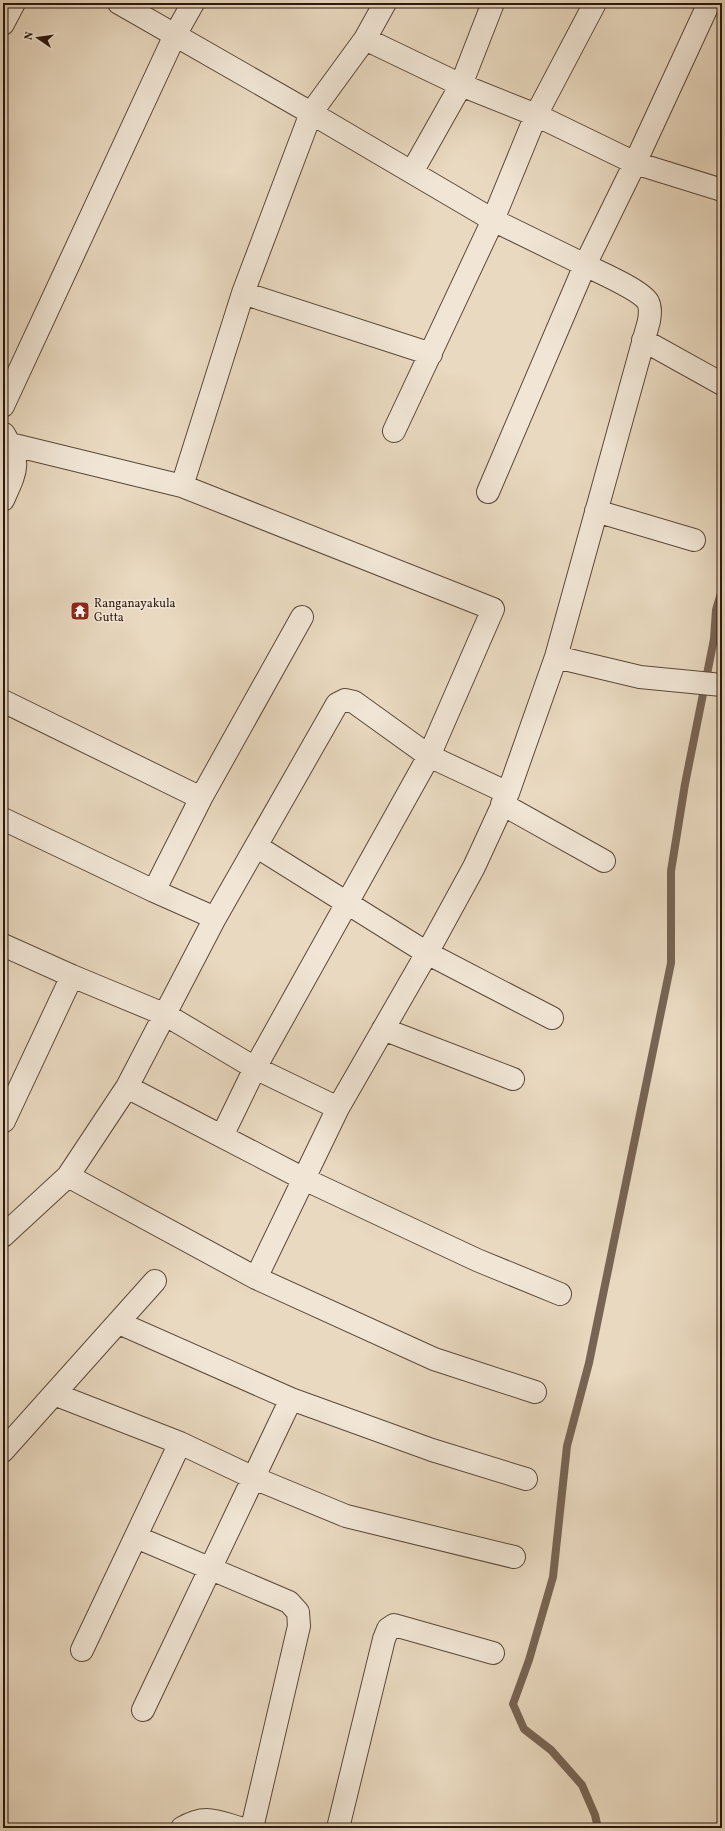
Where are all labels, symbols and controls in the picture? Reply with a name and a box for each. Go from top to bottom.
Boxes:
north arrow [18,18,58,58]
text: N [22,31,38,42]
place label: Ranganayakula Gutta [94,596,176,626]
temple icon: Ranganayakula Gutta [69,600,91,622]

